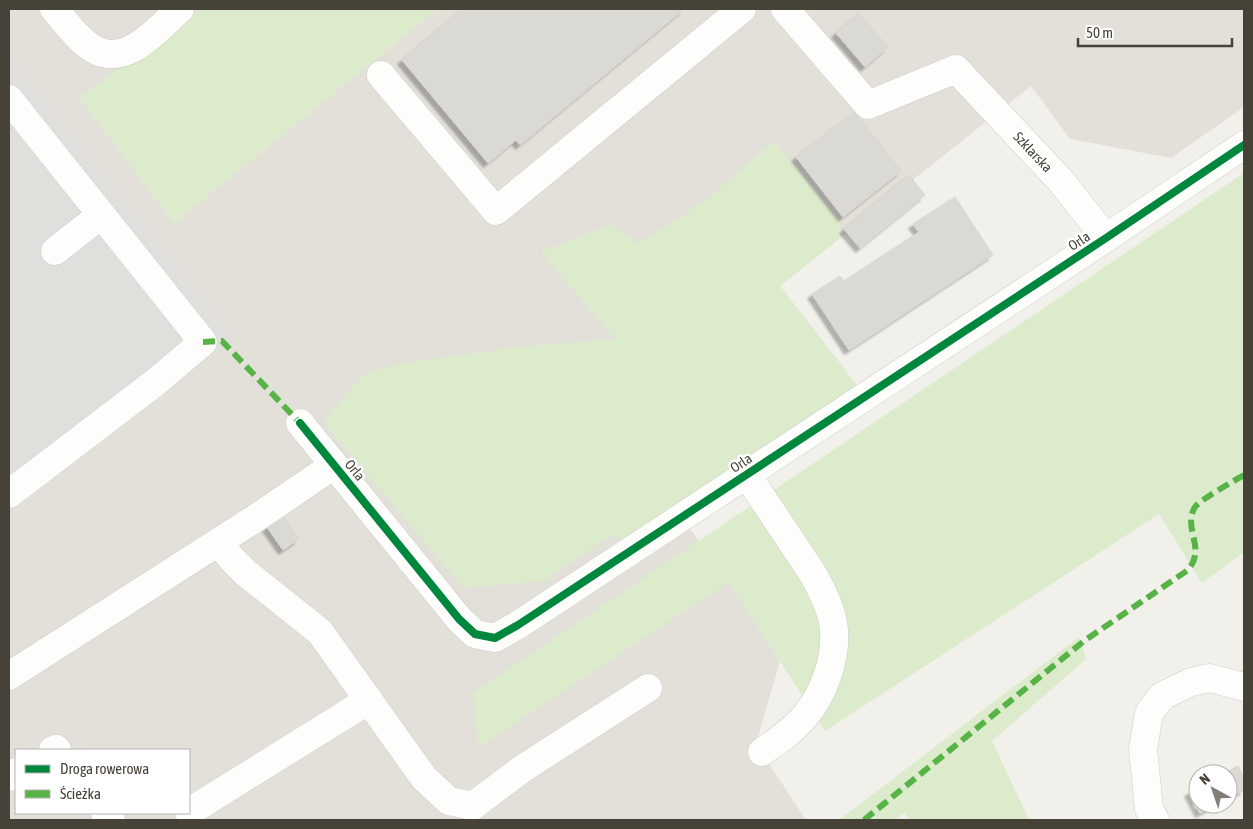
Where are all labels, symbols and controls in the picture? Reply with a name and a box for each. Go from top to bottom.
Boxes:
scale bar [1078,15,1232,47]
text: 50 m [1086,24,1113,41]
street label: Szklarska [1010,129,1056,175]
street label: Orla [1065,228,1093,254]
street label: Orla [727,450,755,476]
street label: Orla [342,456,368,484]
legend [15,749,190,814]
text: Droga rowerowa [60,760,149,777]
north arrow [1188,764,1238,814]
text: N [1196,770,1213,788]
text: Ścieżka [60,785,101,802]

